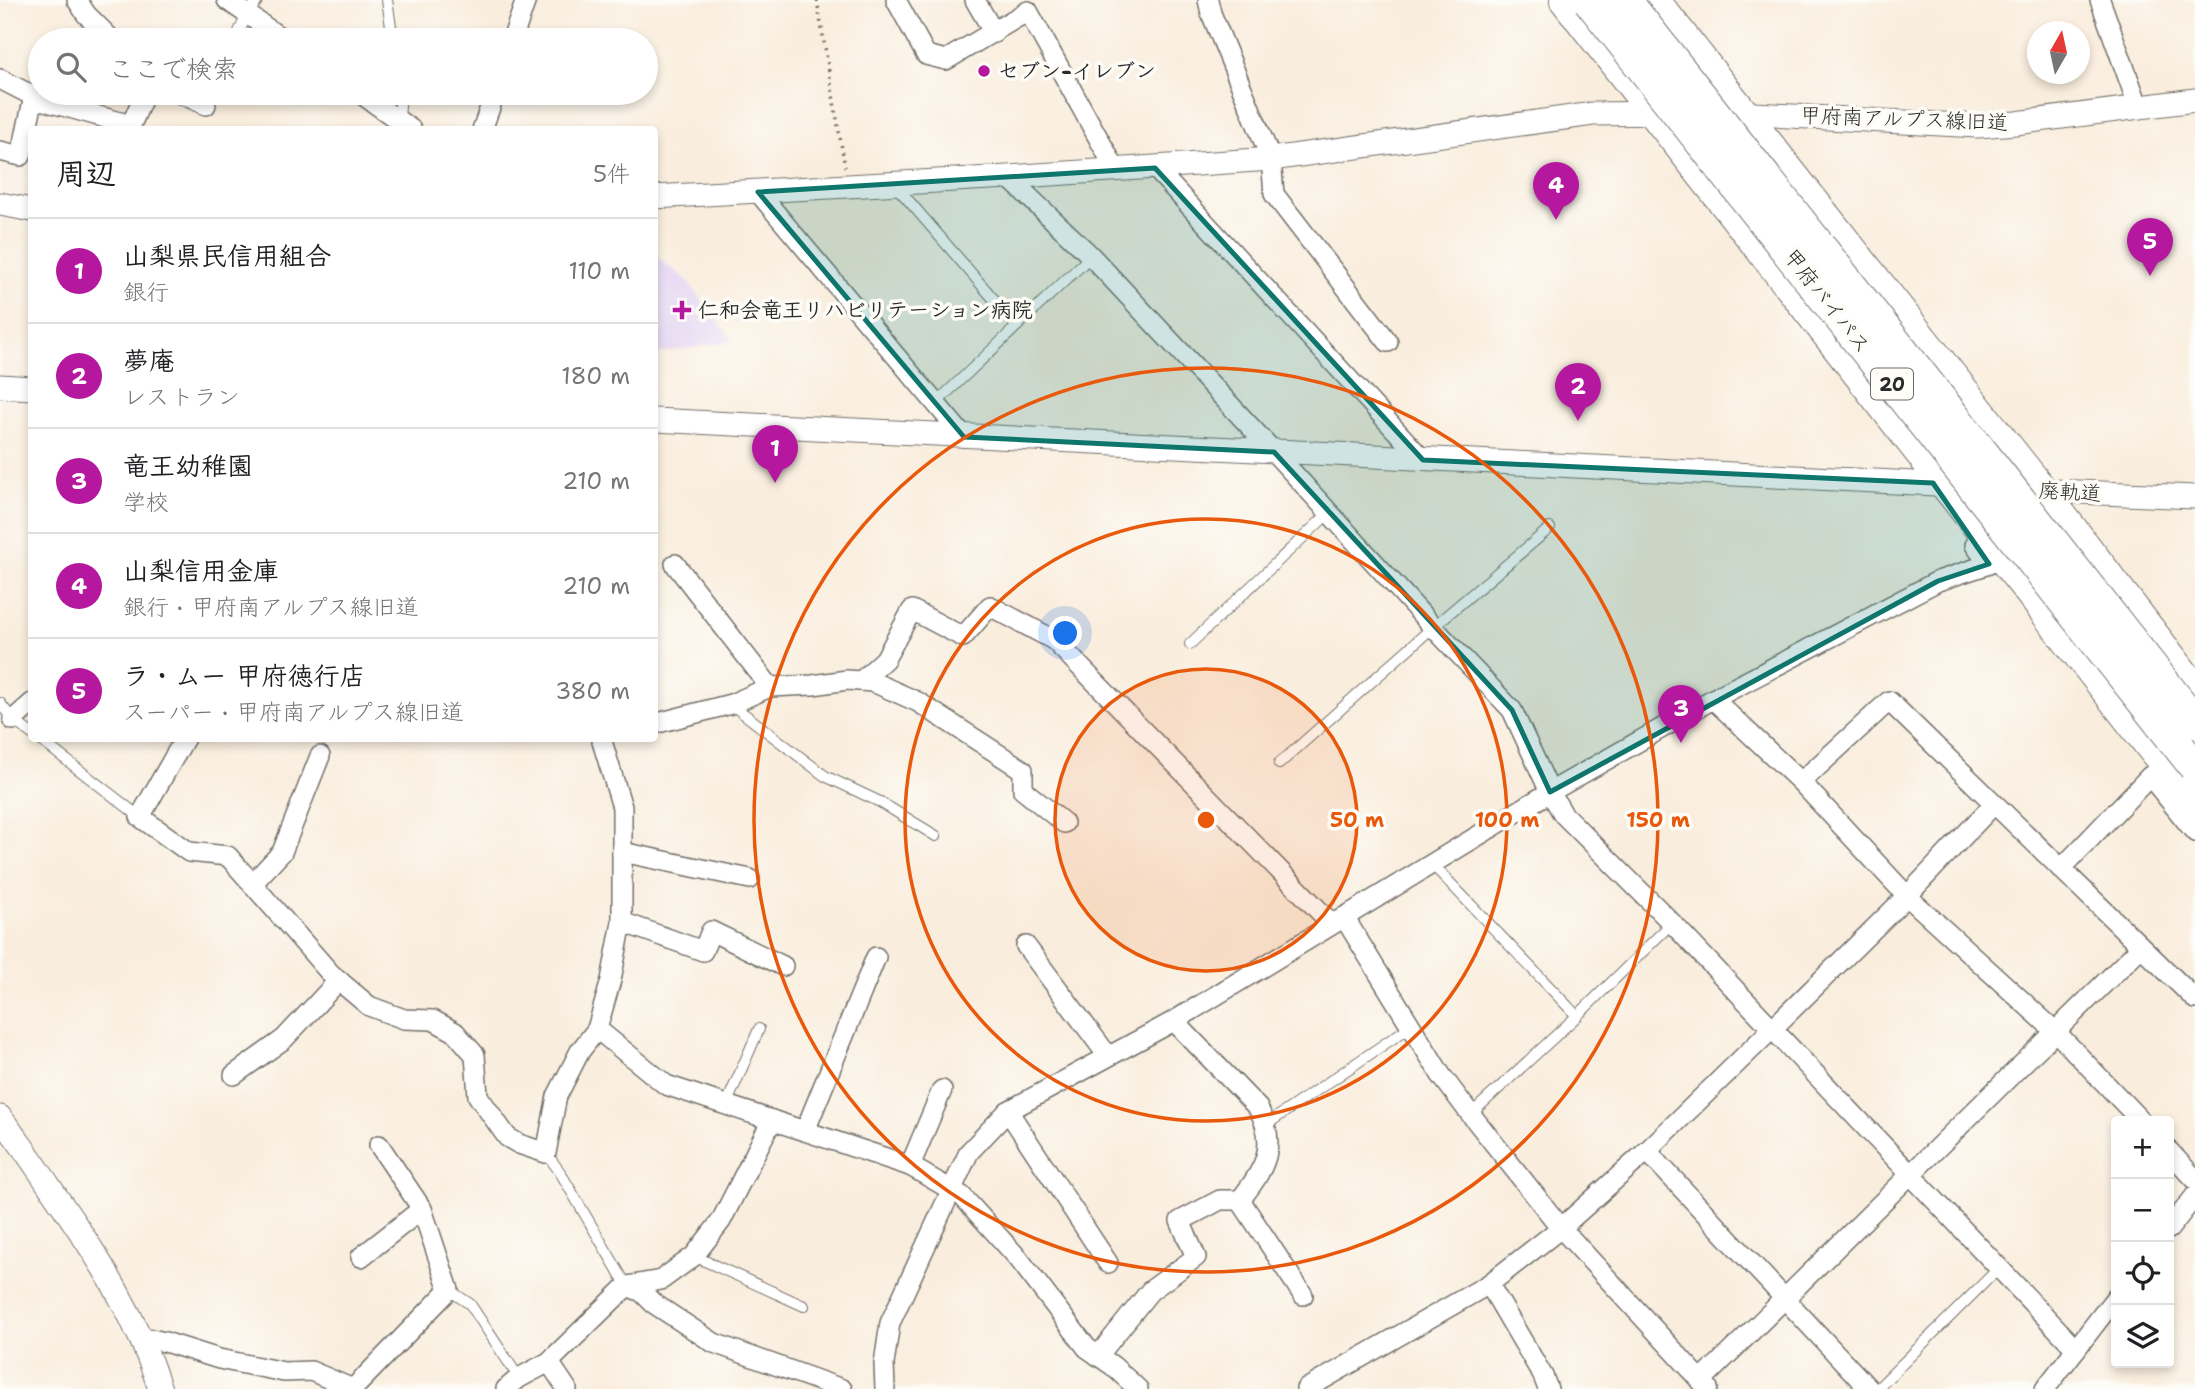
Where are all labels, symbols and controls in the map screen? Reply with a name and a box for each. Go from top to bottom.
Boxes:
north arrow [2027,21,2090,84]
search box [28,28,658,105]
icon: search [52,48,90,86]
text: ここで検索 [108,51,238,86]
place label: セブン-イレブン [998,57,1156,85]
marker: セブン-イレブン [976,63,992,79]
street label: 甲府南アルプス線旧道 [1800,101,2008,137]
text: 周辺 [56,153,116,194]
text: 5件 [593,159,630,189]
pin: 4 [1533,162,1579,220]
pin: 5 [2127,218,2173,276]
text: 山梨県民信用組合 [123,238,331,273]
street label: 甲府バイパス [1777,243,1877,359]
text: 1 [74,256,84,286]
text: 110 m [568,256,630,286]
text: 銀行 [123,277,169,307]
place label: 仁和会竜王リハビリテーション病院 [698,296,1033,324]
marker: 仁和会竜王リハビリテーション病院 [672,300,692,320]
text: 夢庵 [123,343,175,378]
text: 2 [71,361,87,391]
text: 180 m [561,361,630,391]
pin: 2 [1555,363,1601,421]
road number: 20 [1871,368,1913,400]
text: レストラン [123,382,240,412]
pin: 1 [752,425,798,483]
text: 竜王幼稚園 [123,448,253,483]
text: 3 [71,466,87,496]
text: 210 m [562,466,630,496]
street label: 廃軌道 [2038,476,2102,508]
text: 学校 [123,487,169,517]
text: 山梨信用金庫 [123,553,279,588]
text: 4 [71,571,87,601]
text: 210 m [562,571,630,601]
text: 銀行 · 甲府南アルプス線旧道 [123,592,419,622]
your location [1048,616,1082,650]
text: ラ・ムー 甲府徳行店 [123,658,365,693]
text: 5 [72,676,86,706]
text: 380 m [555,676,630,706]
pin: 3 [1658,685,1704,743]
text: スーパー · 甲府南アルプス線旧道 [123,697,464,727]
text: 50 m [1330,806,1384,834]
text: 100 m [1475,806,1539,834]
text: 150 m [1626,806,1690,834]
centre of rings [1194,808,1218,832]
map controls [2111,1116,2174,1368]
button: + [2111,1116,2174,1179]
button: − [2111,1179,2174,1242]
button: locate [2111,1242,2174,1305]
button: layers [2111,1305,2174,1368]

